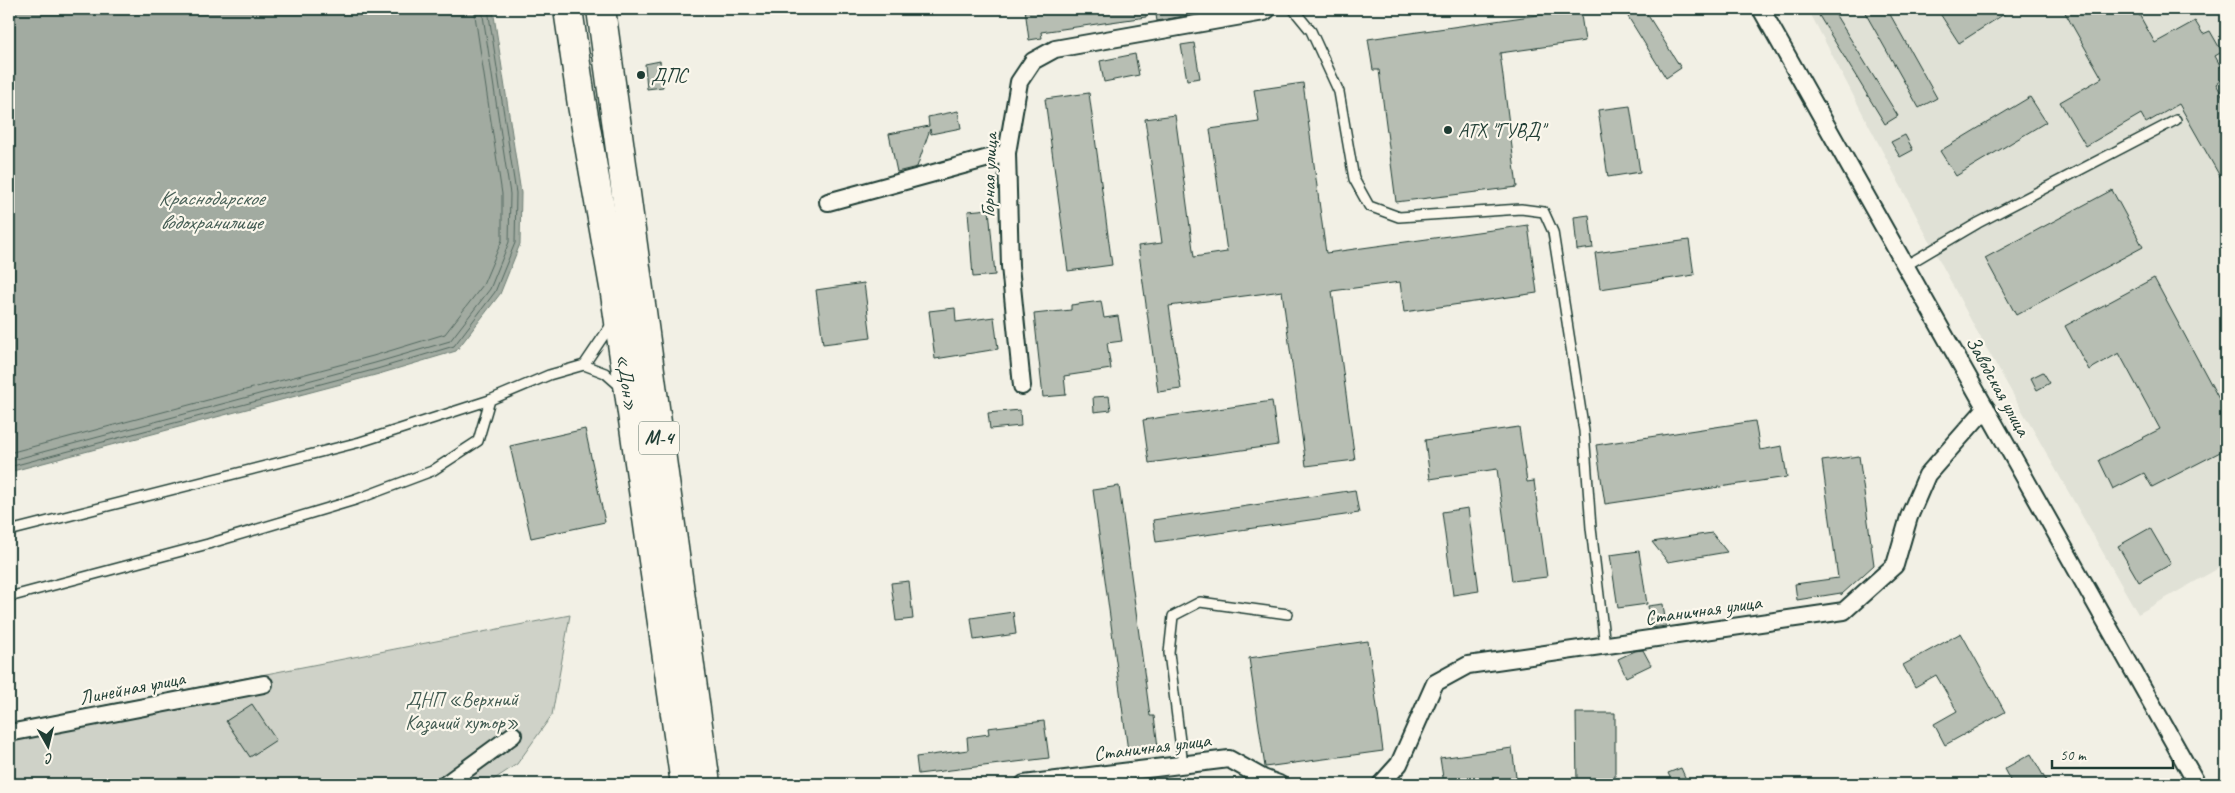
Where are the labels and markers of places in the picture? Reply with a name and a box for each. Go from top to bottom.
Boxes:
place label: ДПС [651,63,689,88]
marker: ДПС [635,69,647,81]
place label: АТХ "ГУВД" [1458,118,1549,143]
marker: АТХ "ГУВД" [1442,124,1454,136]

